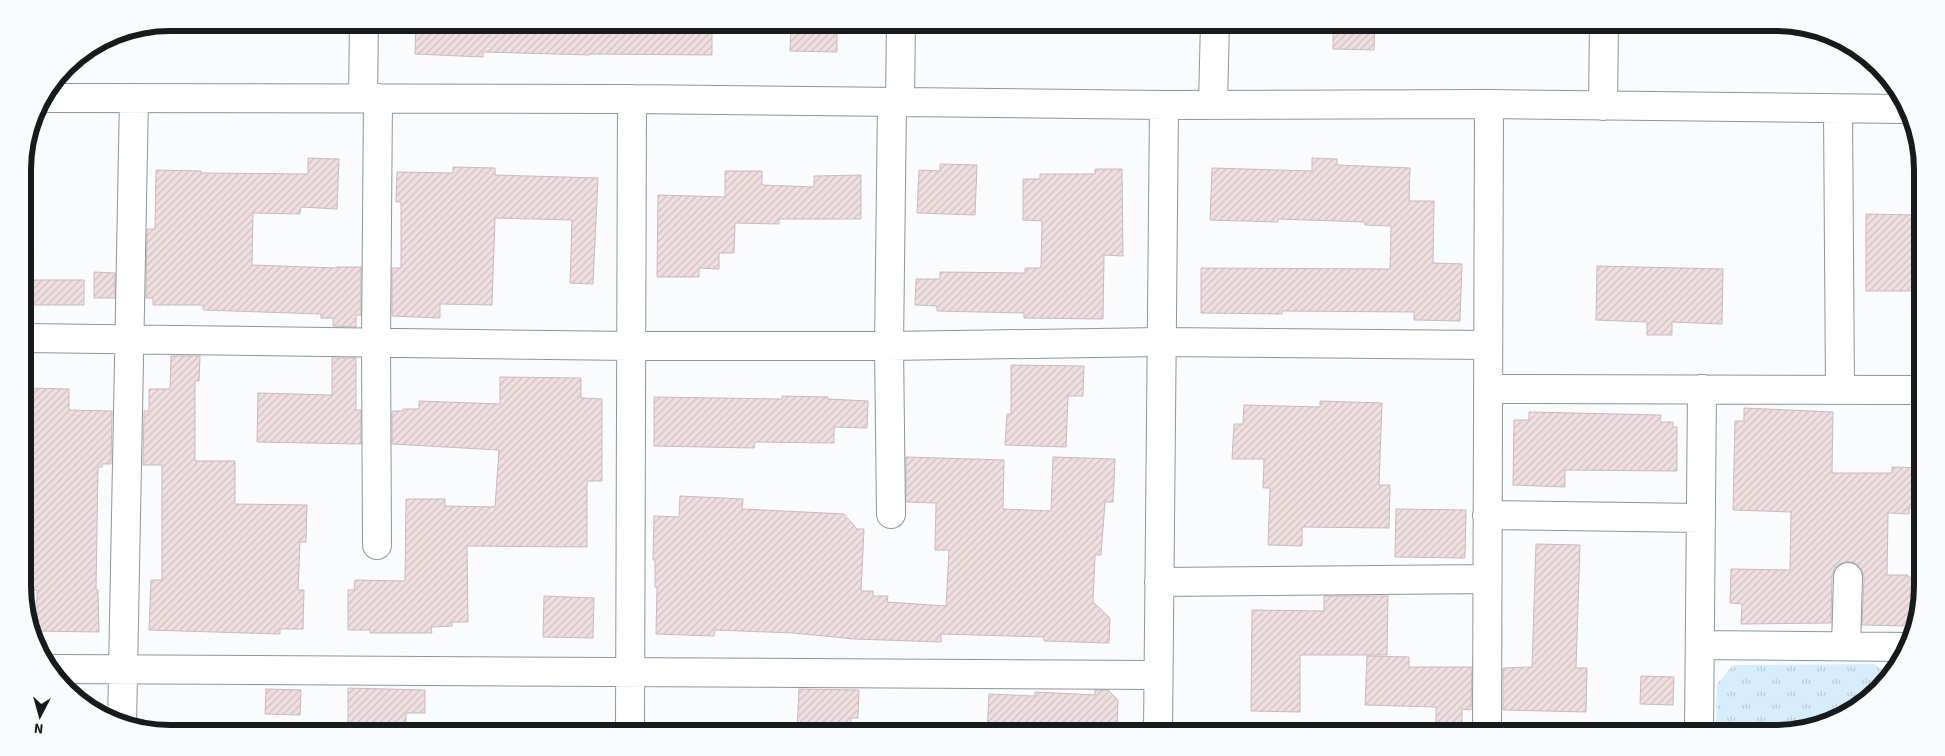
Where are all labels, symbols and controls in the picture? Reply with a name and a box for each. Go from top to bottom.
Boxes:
north arrow [15,691,65,741]
text: N [33,718,44,738]

